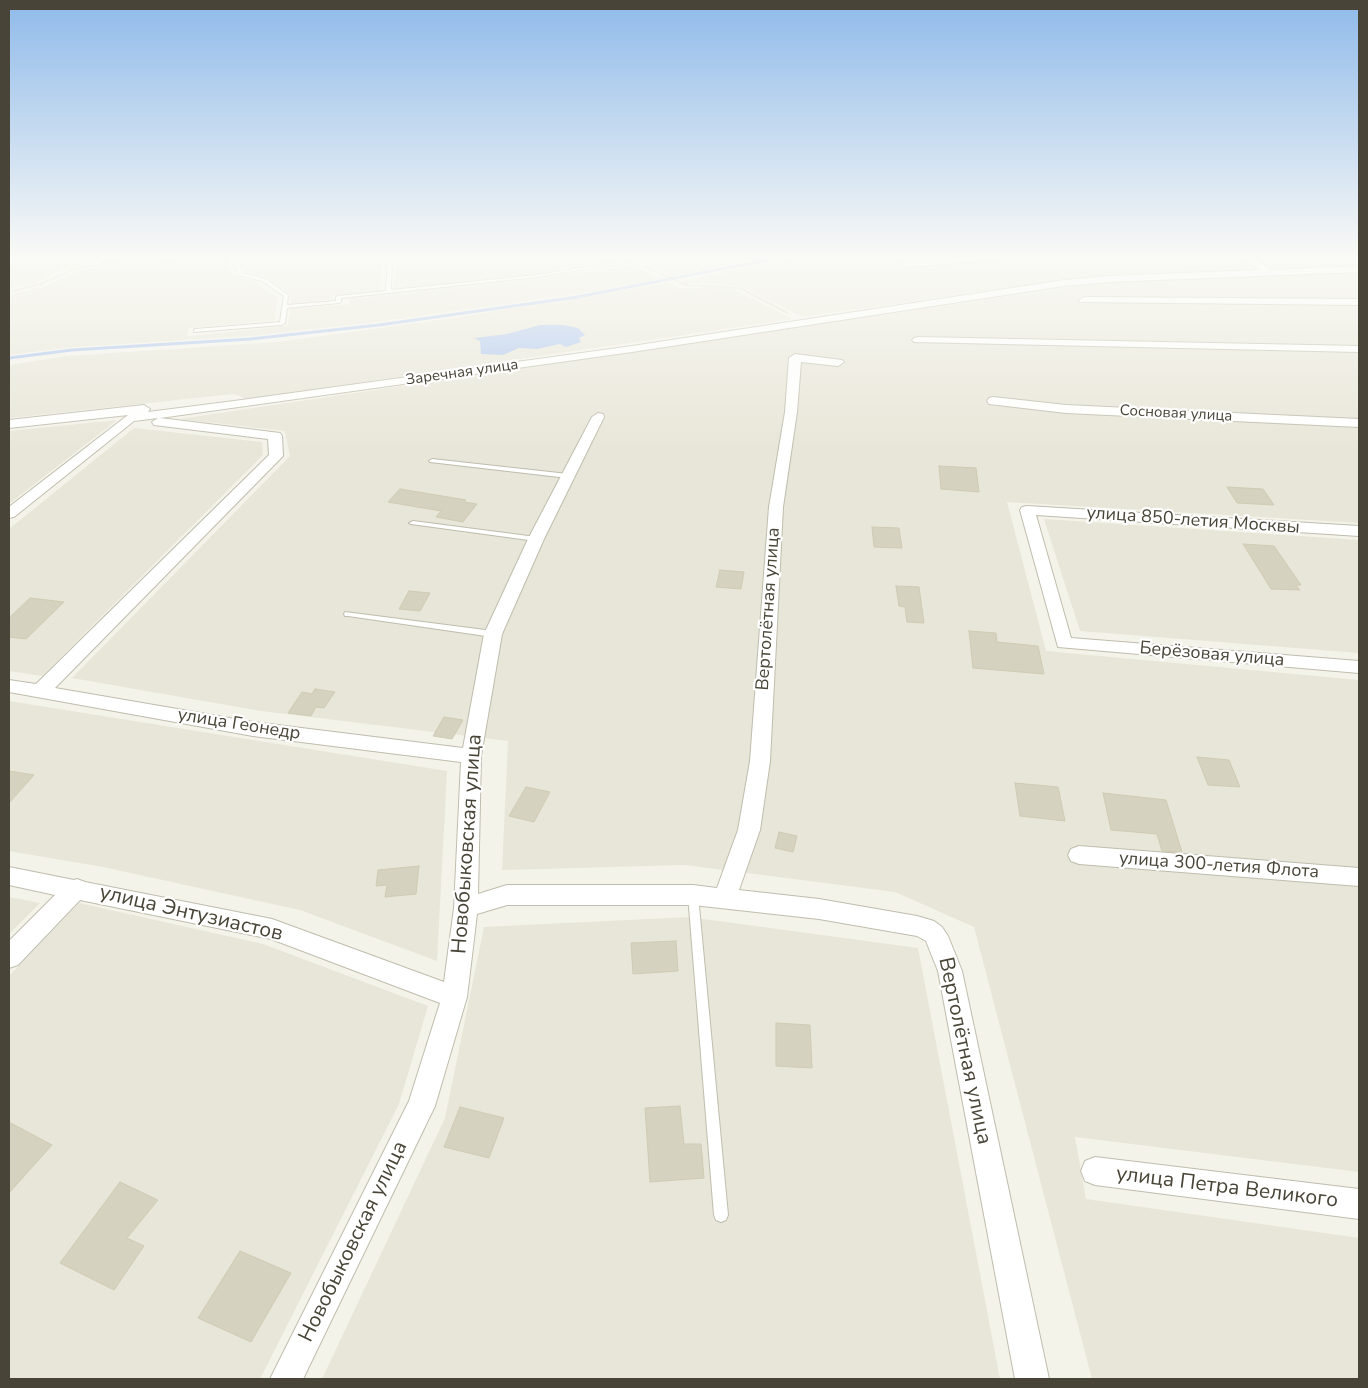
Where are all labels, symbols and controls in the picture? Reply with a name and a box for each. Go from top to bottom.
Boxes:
street label: Заречная улица [404,356,520,390]
street label: Сосновая улица [1119,402,1233,426]
street label: улица 850-летия Москвы [1086,503,1300,539]
street label: Вертолётная улица [753,527,785,691]
street label: Берёзовая улица [1139,638,1285,672]
street label: улица Геонедр [176,705,302,745]
street label: Новобыковская улица [448,733,488,955]
street label: улица 300-летия Флота [1118,848,1320,884]
street label: улица Энтузиастов [97,881,285,947]
street label: Вертолётная улица [932,955,996,1147]
street label: Новобыковская улица [294,1137,414,1347]
street label: улица Петра Великого [1115,1162,1339,1214]

